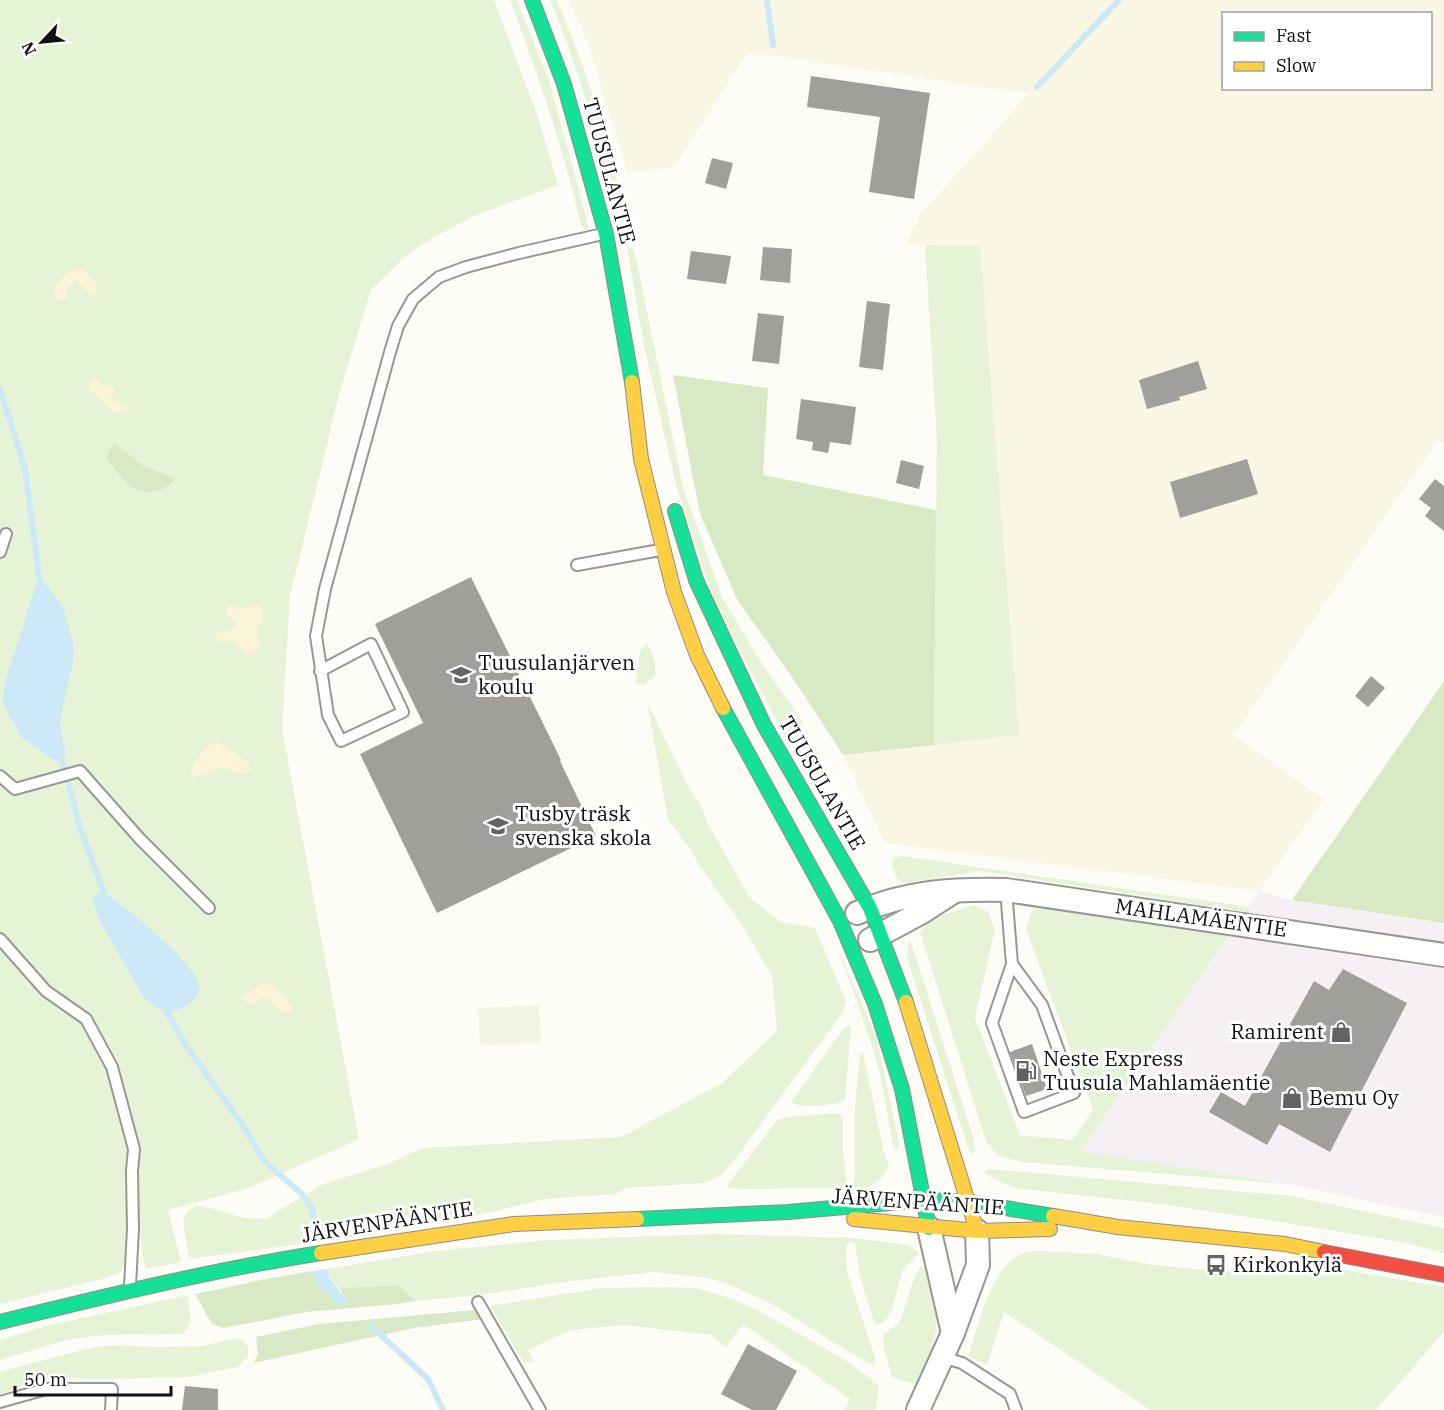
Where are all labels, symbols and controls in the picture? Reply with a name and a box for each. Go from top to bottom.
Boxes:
north arrow [12,12,72,72]
legend [1222,12,1432,90]
text: Fast [1276,24,1311,47]
text: N [17,39,40,59]
text: Slow [1276,54,1316,77]
street label: TUUSULANTIE [577,95,643,247]
place label: Tuusulanjärven koulu [478,648,635,700]
school or university icon: Tuusulanjärven koulu [449,663,473,687]
street label: TUUSULANTIE [773,710,873,855]
place label: Tusby träsk svenska skola [515,799,651,851]
school or university icon: Tusby träsk svenska skola [486,814,510,838]
street label: MAHLAMÄENTIE [1113,891,1289,943]
place label: Ramirent [1230,1017,1324,1045]
shop icon: Ramirent [1329,1020,1353,1044]
place label: Neste Express Tuusula Mahlamäentie [1043,1044,1270,1096]
fuel station icon: Neste Express Tuusula Mahlamäentie [1014,1059,1038,1083]
place label: Bemu Oy [1309,1083,1399,1111]
shop icon: Bemu Oy [1280,1086,1304,1110]
street label: JÄRVENPÄÄNTIE [831,1181,1005,1221]
street label: JÄRVENPÄÄNTIE [299,1194,474,1248]
place label: Kirkonkylä [1233,1250,1342,1278]
bus stop icon: Kirkonkylä [1204,1253,1228,1277]
scale bar [15,1359,171,1397]
text: 50 m [24,1368,67,1391]

